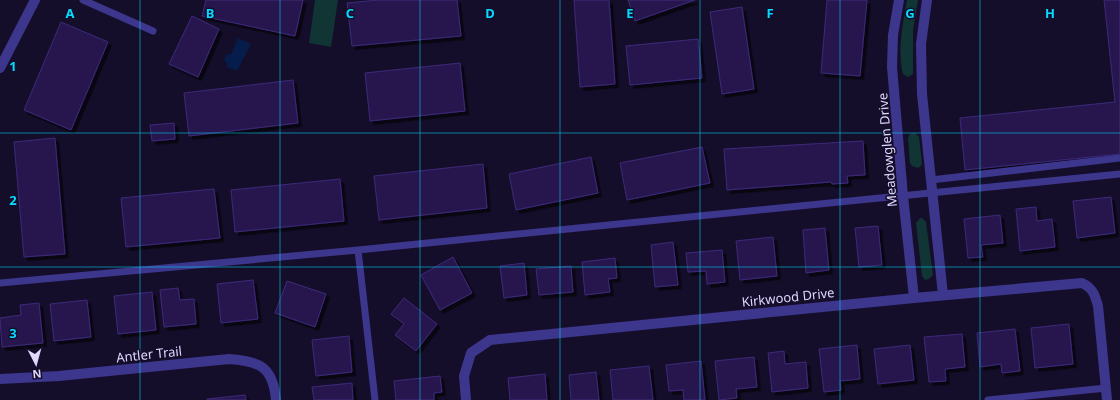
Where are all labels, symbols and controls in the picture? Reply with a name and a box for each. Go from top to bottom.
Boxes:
text: A [66,4,75,22]
text: B [206,4,214,22]
text: C [346,4,354,22]
text: D [485,4,495,22]
text: E [626,4,634,22]
text: F [766,4,774,22]
text: G [905,4,915,22]
text: H [1045,4,1055,22]
text: 1 [9,57,17,75]
street label: Meadowglen Drive [873,92,901,208]
text: 2 [9,191,17,209]
street label: Kirkwood Drive [741,283,835,311]
text: 3 [9,324,17,342]
street label: Antler Trail [115,342,183,366]
north arrow [16,344,56,384]
text: N [32,367,42,382]

